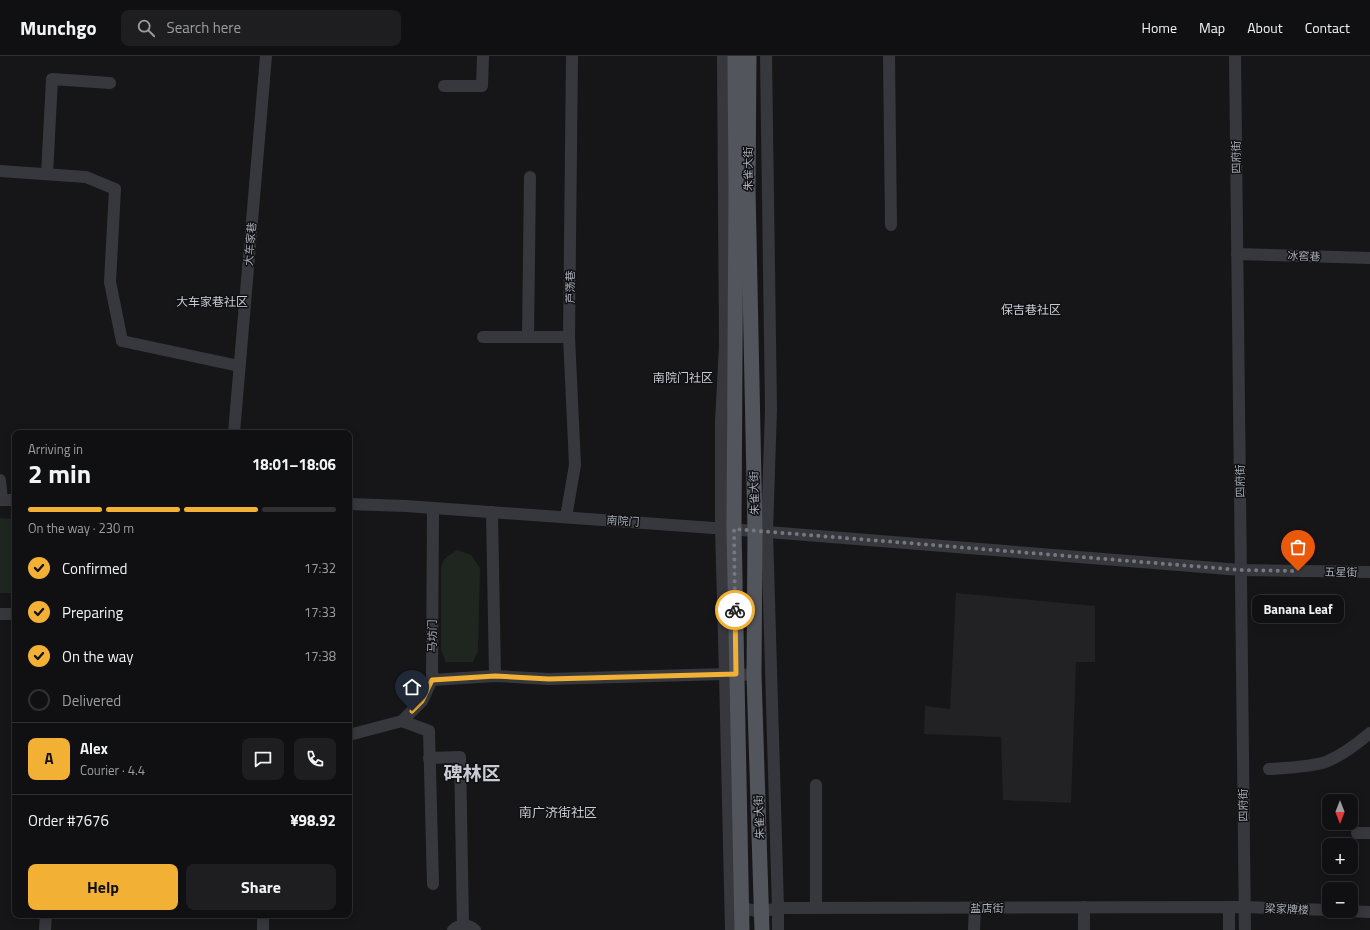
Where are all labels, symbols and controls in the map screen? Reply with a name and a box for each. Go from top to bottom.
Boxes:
search box [121,10,401,46]
text: Munchgo [20,13,97,42]
text: Search here [167,16,241,39]
icon: search [135,17,157,39]
text: Home [1142,17,1177,38]
text: Map [1199,17,1225,38]
text: About [1247,17,1283,38]
text: Contact [1305,17,1350,38]
street label: 四府街 [1228,140,1244,174]
street label: 朱雀大街 [740,147,756,191]
street label: 大车家巷 [240,221,260,267]
street label: 冰窖巷 [1287,247,1321,265]
street label: 芦荡巷 [562,271,578,304]
district label: 大车家巷社区 [176,292,248,311]
district label: 保吉巷社区 [1001,300,1061,319]
district label: 南院门社区 [653,368,713,387]
text: Arriving in [28,439,83,459]
text: 18:01–18:06 [252,453,336,476]
text: 2 min [28,454,91,493]
street label: 四府街 [1232,464,1248,498]
street label: 朱雀大街 [746,471,762,515]
street label: 南院门 [606,512,640,530]
text: On the way · 230 m [28,518,134,538]
pin [1281,530,1315,571]
icon: bag [1287,536,1309,558]
icon: check [28,557,50,579]
text: Confirmed [62,557,127,580]
text: 17:32 [304,558,336,578]
street label: 五星街 [1324,564,1358,580]
courier [715,590,755,630]
callout: Banana Leaf [1252,595,1344,623]
icon: bike [724,599,746,621]
text: Banana Leaf [1263,599,1333,619]
icon: check [28,601,50,623]
text: Preparing [62,601,123,624]
text: 17:33 [304,602,336,622]
street label: 马坊门 [424,619,440,653]
icon: check [28,645,50,667]
text: On the way [62,645,134,668]
text: 17:38 [304,646,336,666]
pin [395,670,429,711]
icon: home [401,676,423,698]
text: Delivered [62,689,121,712]
text: Alex [80,737,108,760]
button: chat [242,738,284,780]
button: phone [294,738,336,780]
text: A [44,747,54,770]
district label: 碑林区 [443,758,501,787]
text: Courier · 4.4 [80,760,145,780]
street label: 四府街 [1235,788,1251,822]
north arrow [1322,794,1358,830]
map controls [1322,794,1358,918]
street label: 朱雀大街 [750,795,768,839]
district label: 南广济街社区 [519,802,597,822]
text: Order #7676 [28,809,109,832]
text: ¥98.92 [290,809,336,832]
button: + [1322,838,1358,874]
button: Help [28,864,178,910]
button: Share [186,864,336,910]
button: − [1322,882,1358,918]
street label: 盐店街 [971,900,1004,916]
street label: 梁家牌楼 [1265,900,1309,918]

